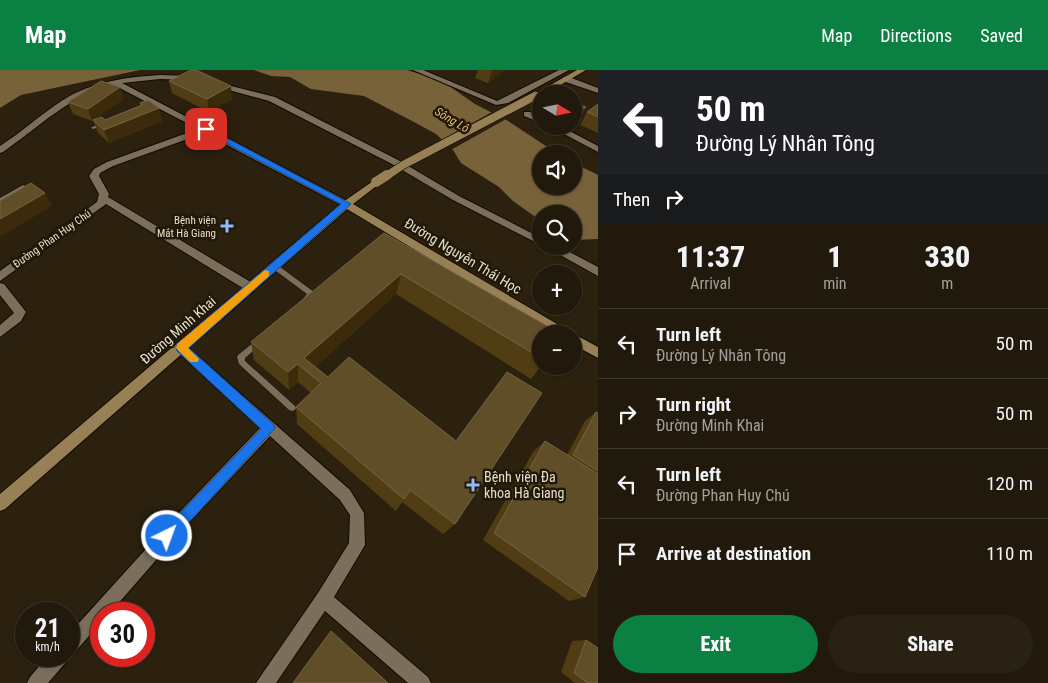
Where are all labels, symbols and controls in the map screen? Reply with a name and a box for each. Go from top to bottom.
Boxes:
text: Map [25,21,66,49]
text: Map [821,25,852,46]
text: Directions [880,25,952,46]
text: Saved [980,25,1023,46]
north arrow [532,85,582,135]
map controls [532,85,582,375]
text: 50 m [696,89,765,130]
icon: left [613,90,678,155]
water label: Sông Lô [432,104,472,136]
pin [185,108,227,150]
icon: arrive [192,115,220,143]
text: Đường Lý Nhân Tông [696,131,875,156]
button: sound [532,145,582,195]
icon: right [660,185,688,213]
text: Then [613,188,650,211]
button: search [532,205,582,255]
street label: Đường Phan Huy Chú [11,207,93,271]
place label: Bệnh viện Mắt Hà Giang [157,214,216,240]
street label: Đường Nguyễn Thái Học [402,215,524,297]
marker: Bệnh viện Mắt Hà Giang [220,219,234,233]
text: 11:37 [676,239,745,274]
text: 1 [827,239,842,274]
text: 330 [924,239,970,274]
button: + [532,265,582,315]
text: Arrival [690,274,731,293]
text: min [823,274,847,293]
text: m [941,274,953,293]
street label: Đường Minh Khai [137,293,219,367]
text: Turn left [656,323,721,346]
button: − [532,325,582,375]
icon: left [613,330,641,358]
text: 50 m [996,332,1033,355]
text: Đường Lý Nhân Tông [656,346,786,365]
text: Turn right [656,393,731,416]
icon: right [613,400,641,428]
text: 50 m [996,402,1033,425]
text: Đường Minh Khai [656,416,764,435]
text: Turn left [656,463,721,486]
place label: Bệnh viện Đa khoa Hà Giang [484,469,565,501]
icon: left [613,470,641,498]
text: 120 m [986,472,1033,495]
marker: Bệnh viện Đa khoa Hà Giang [466,478,480,492]
text: Đường Phan Huy Chú [656,486,790,505]
position arrow [140,509,192,561]
icon: arrive [613,540,641,568]
text: Arrive at destination [656,542,811,565]
text: 110 m [986,542,1033,565]
speed limit sign: 30 [90,602,155,667]
text: 21 [35,614,60,643]
button: Exit [613,615,818,673]
button: Share [828,615,1033,673]
text: km/h [35,640,60,654]

